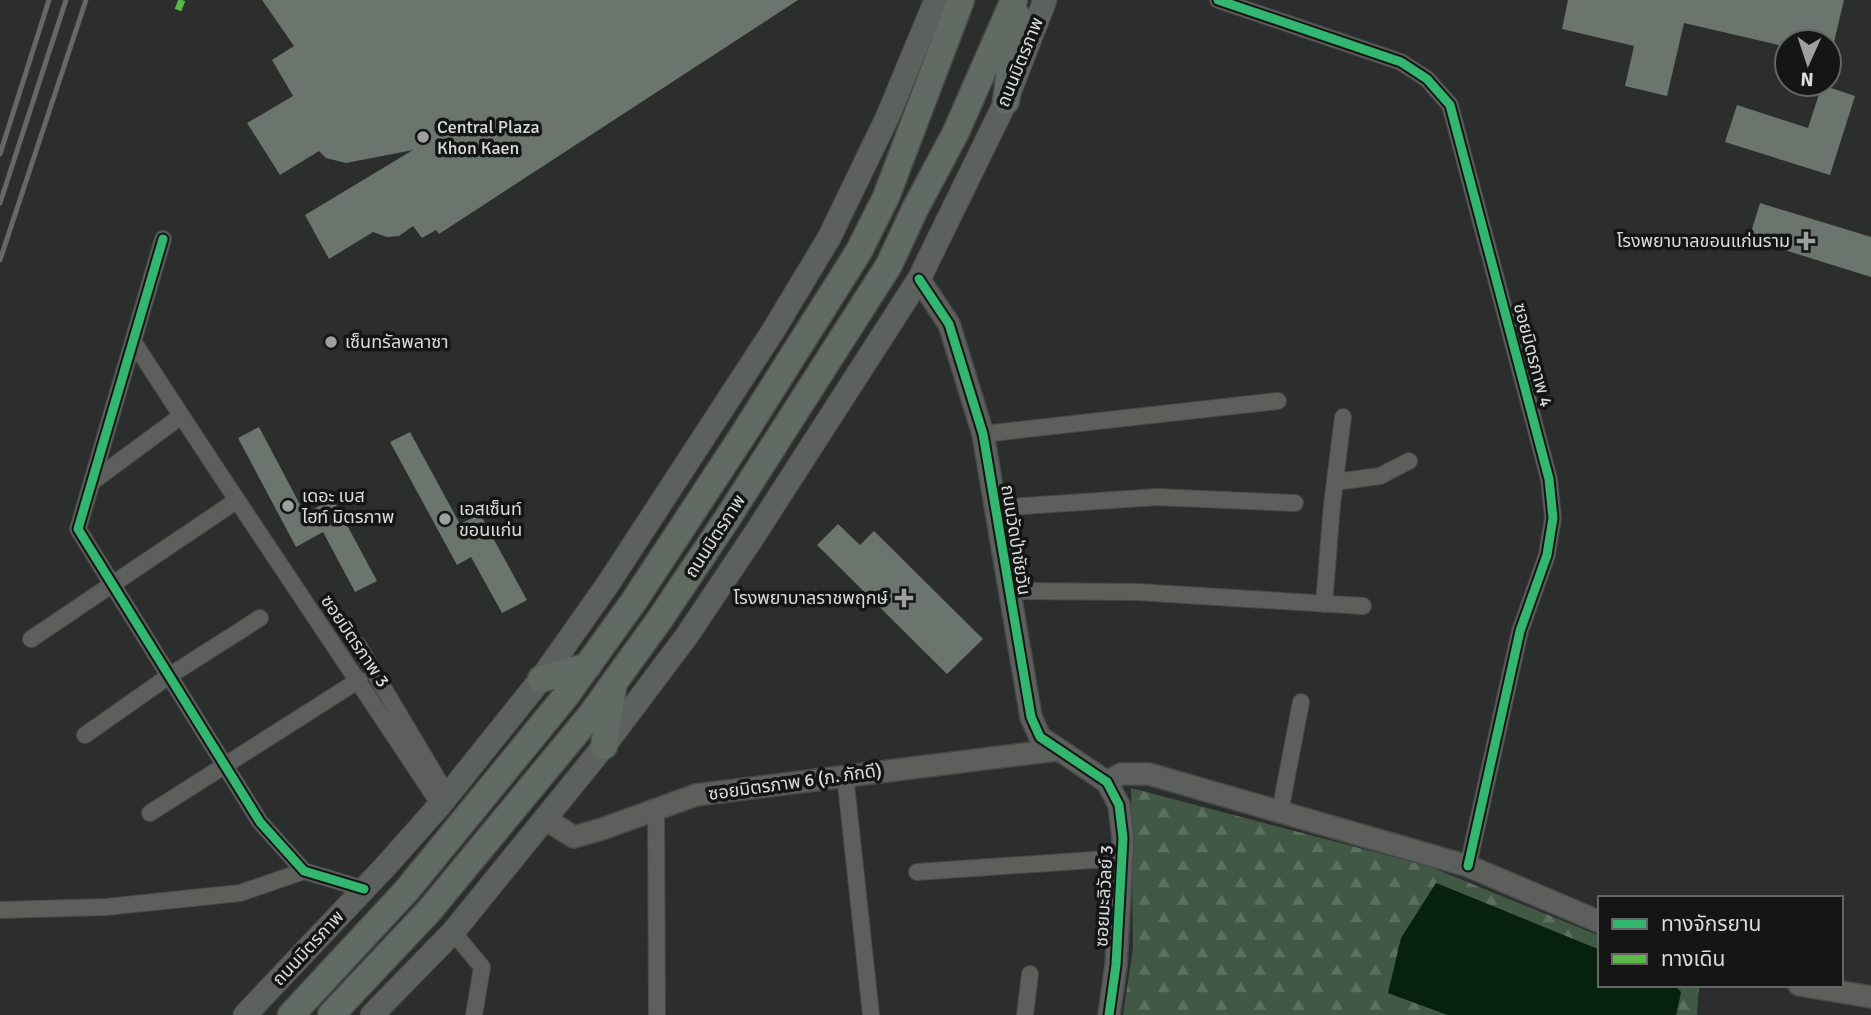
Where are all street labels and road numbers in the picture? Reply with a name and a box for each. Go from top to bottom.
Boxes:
street label: ถนนมิตรภาพ [992,14,1048,110]
street label: ซอยมิตรภาพ 4 [1509,301,1558,410]
street label: ถนนวัดป่าชัยวัน [996,483,1036,597]
street label: ถนนมิตรภาพ [680,490,750,582]
street label: ซอยมิตรภาพ 3 [316,591,394,691]
street label: ซอยมิตรภาพ 6 (ภ. ภักดี) [707,759,883,805]
street label: ซอยมะลิวัลย์ 3 [1090,845,1118,947]
street label: ถนนมิตรภาพ [268,906,348,990]

